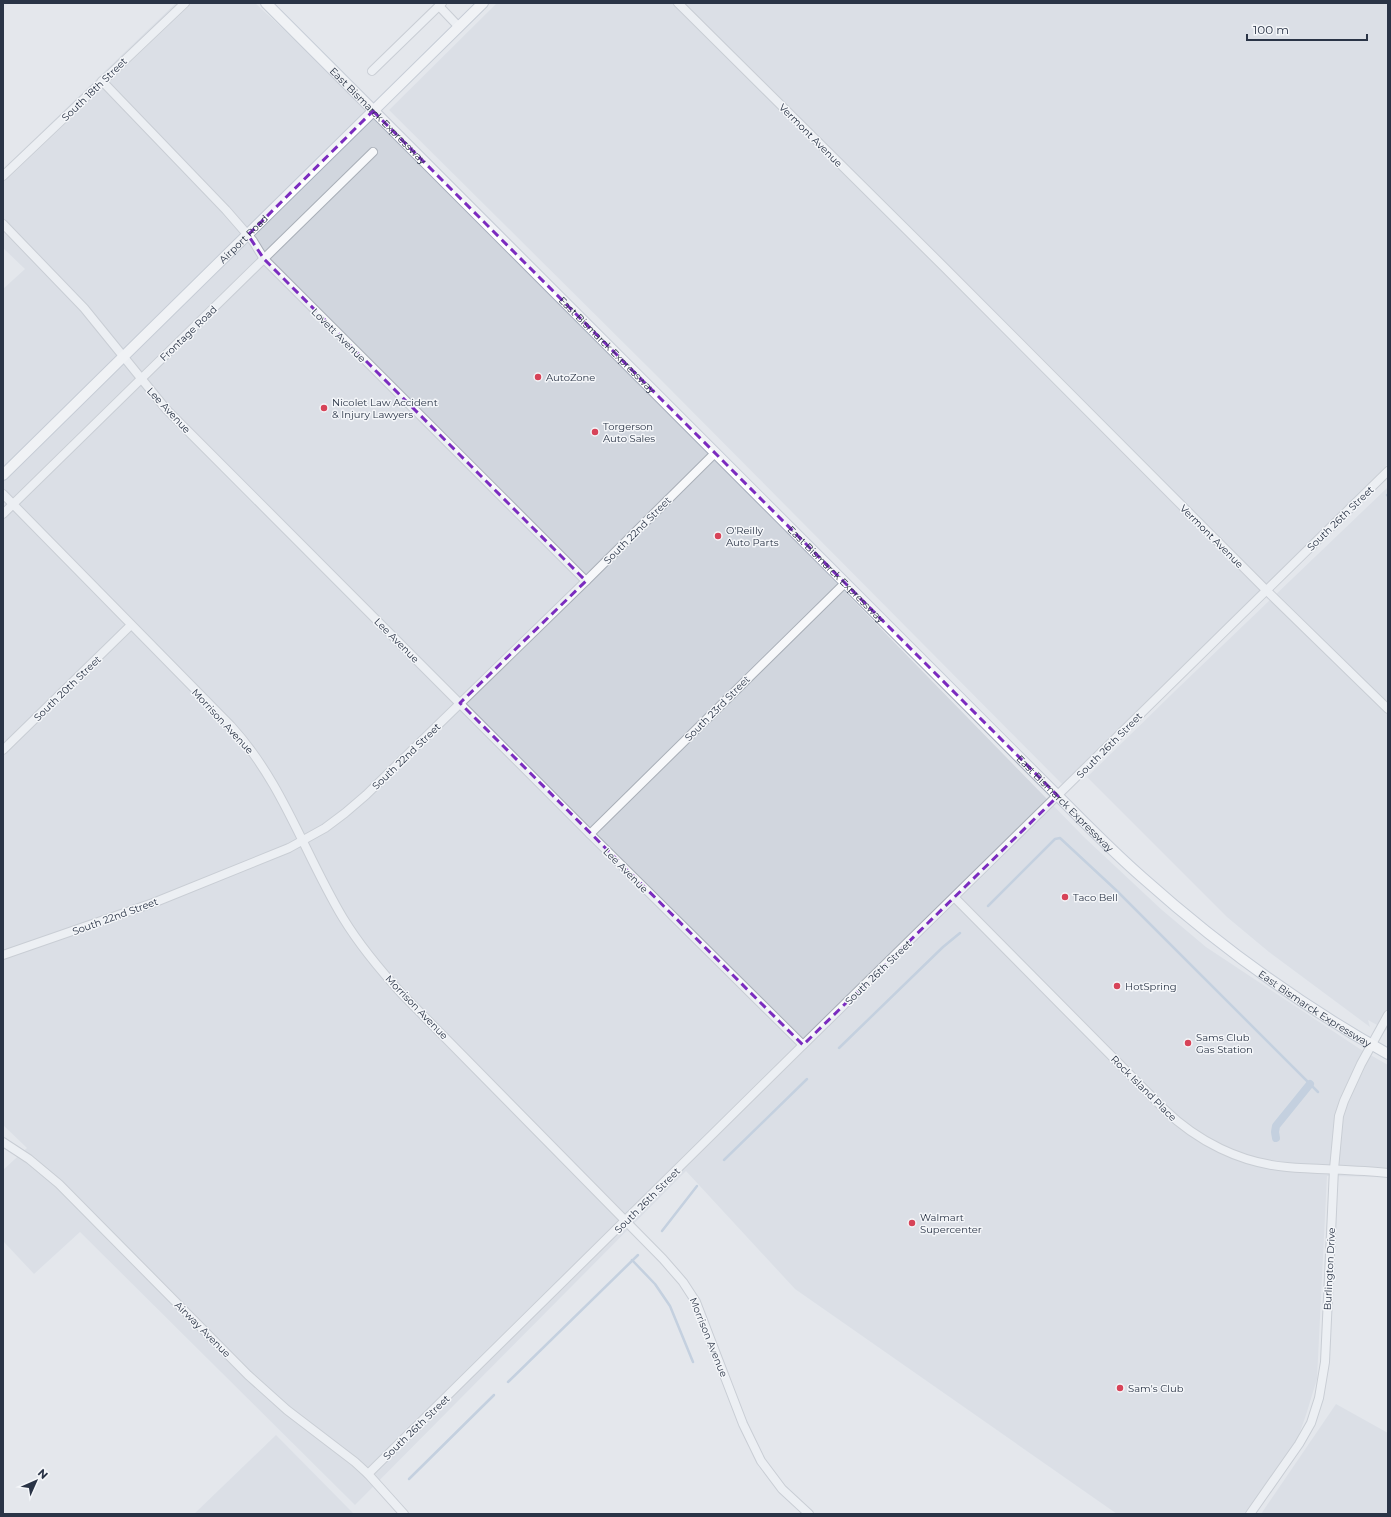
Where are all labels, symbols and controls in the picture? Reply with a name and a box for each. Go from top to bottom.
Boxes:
scale bar [1247,16,1367,42]
text: 100 m [1253,22,1289,37]
street label: South 18th Street [59,55,130,124]
street label: East Bismarck Expressway [327,65,430,168]
street label: Vermont Avenue [776,101,845,170]
street label: Airport Road [216,212,271,266]
street label: East Bismarck Expressway [556,294,659,397]
street label: Frontage Road [157,303,220,364]
street label: Lovett Avenue [309,305,369,365]
place label: AutoZone [546,371,595,384]
marker: AutoZone [533,372,543,382]
street label: Lee Avenue [144,385,193,436]
place label: Nicolet Law Accident & Injury Lawyers [332,396,438,421]
marker: Nicolet Law Accident & Injury Lawyers [319,403,329,413]
place label: Torgerson Auto Sales [603,420,655,445]
marker: Torgerson Auto Sales [590,427,600,437]
street label: South 26th Street [1304,483,1377,554]
street label: South 22nd Street [601,494,674,567]
street label: Vermont Avenue [1177,502,1246,571]
street label: East Bismarck Expressway [785,523,888,626]
place label: O'Reilly Auto Parts [726,524,779,549]
marker: O'Reilly Auto Parts [713,531,723,541]
street label: Lee Avenue [371,615,422,666]
street label: South 20th Street [31,653,104,724]
street label: South 23rd Street [682,673,753,744]
street label: Morrison Avenue [189,686,256,757]
street label: South 26th Street [1074,710,1145,781]
street label: South 22nd Street [369,720,443,792]
street label: East Bismarck Expressway [1014,752,1117,855]
street label: Lee Avenue [600,845,651,896]
place label: Taco Bell [1073,891,1118,904]
marker: Taco Bell [1060,892,1070,902]
street label: South 22nd Street [71,895,160,938]
street label: South 26th Street [842,937,915,1008]
street label: East Bismarck Expressway [1256,967,1374,1050]
street label: Morrison Avenue [383,972,451,1042]
place label: HotSpring [1125,980,1177,993]
marker: HotSpring [1112,981,1122,991]
place label: Sams Club Gas Station [1196,1031,1253,1056]
marker: Sams Club Gas Station [1183,1038,1193,1048]
street label: Rock Island Place [1108,1053,1179,1124]
street label: South 26th Street [612,1165,683,1236]
place label: Walmart Supercenter [920,1211,982,1236]
marker: Walmart Supercenter [907,1218,917,1228]
street label: Burlington Drive [1321,1227,1338,1311]
street label: Morrison Avenue [687,1296,730,1379]
street label: Airway Avenue [172,1299,233,1360]
place label: Sam's Club [1128,1382,1184,1395]
marker: Sam's Club [1115,1383,1125,1393]
street label: South 26th Street [380,1392,453,1463]
north arrow [16,1461,56,1501]
text: N [35,1466,51,1482]

